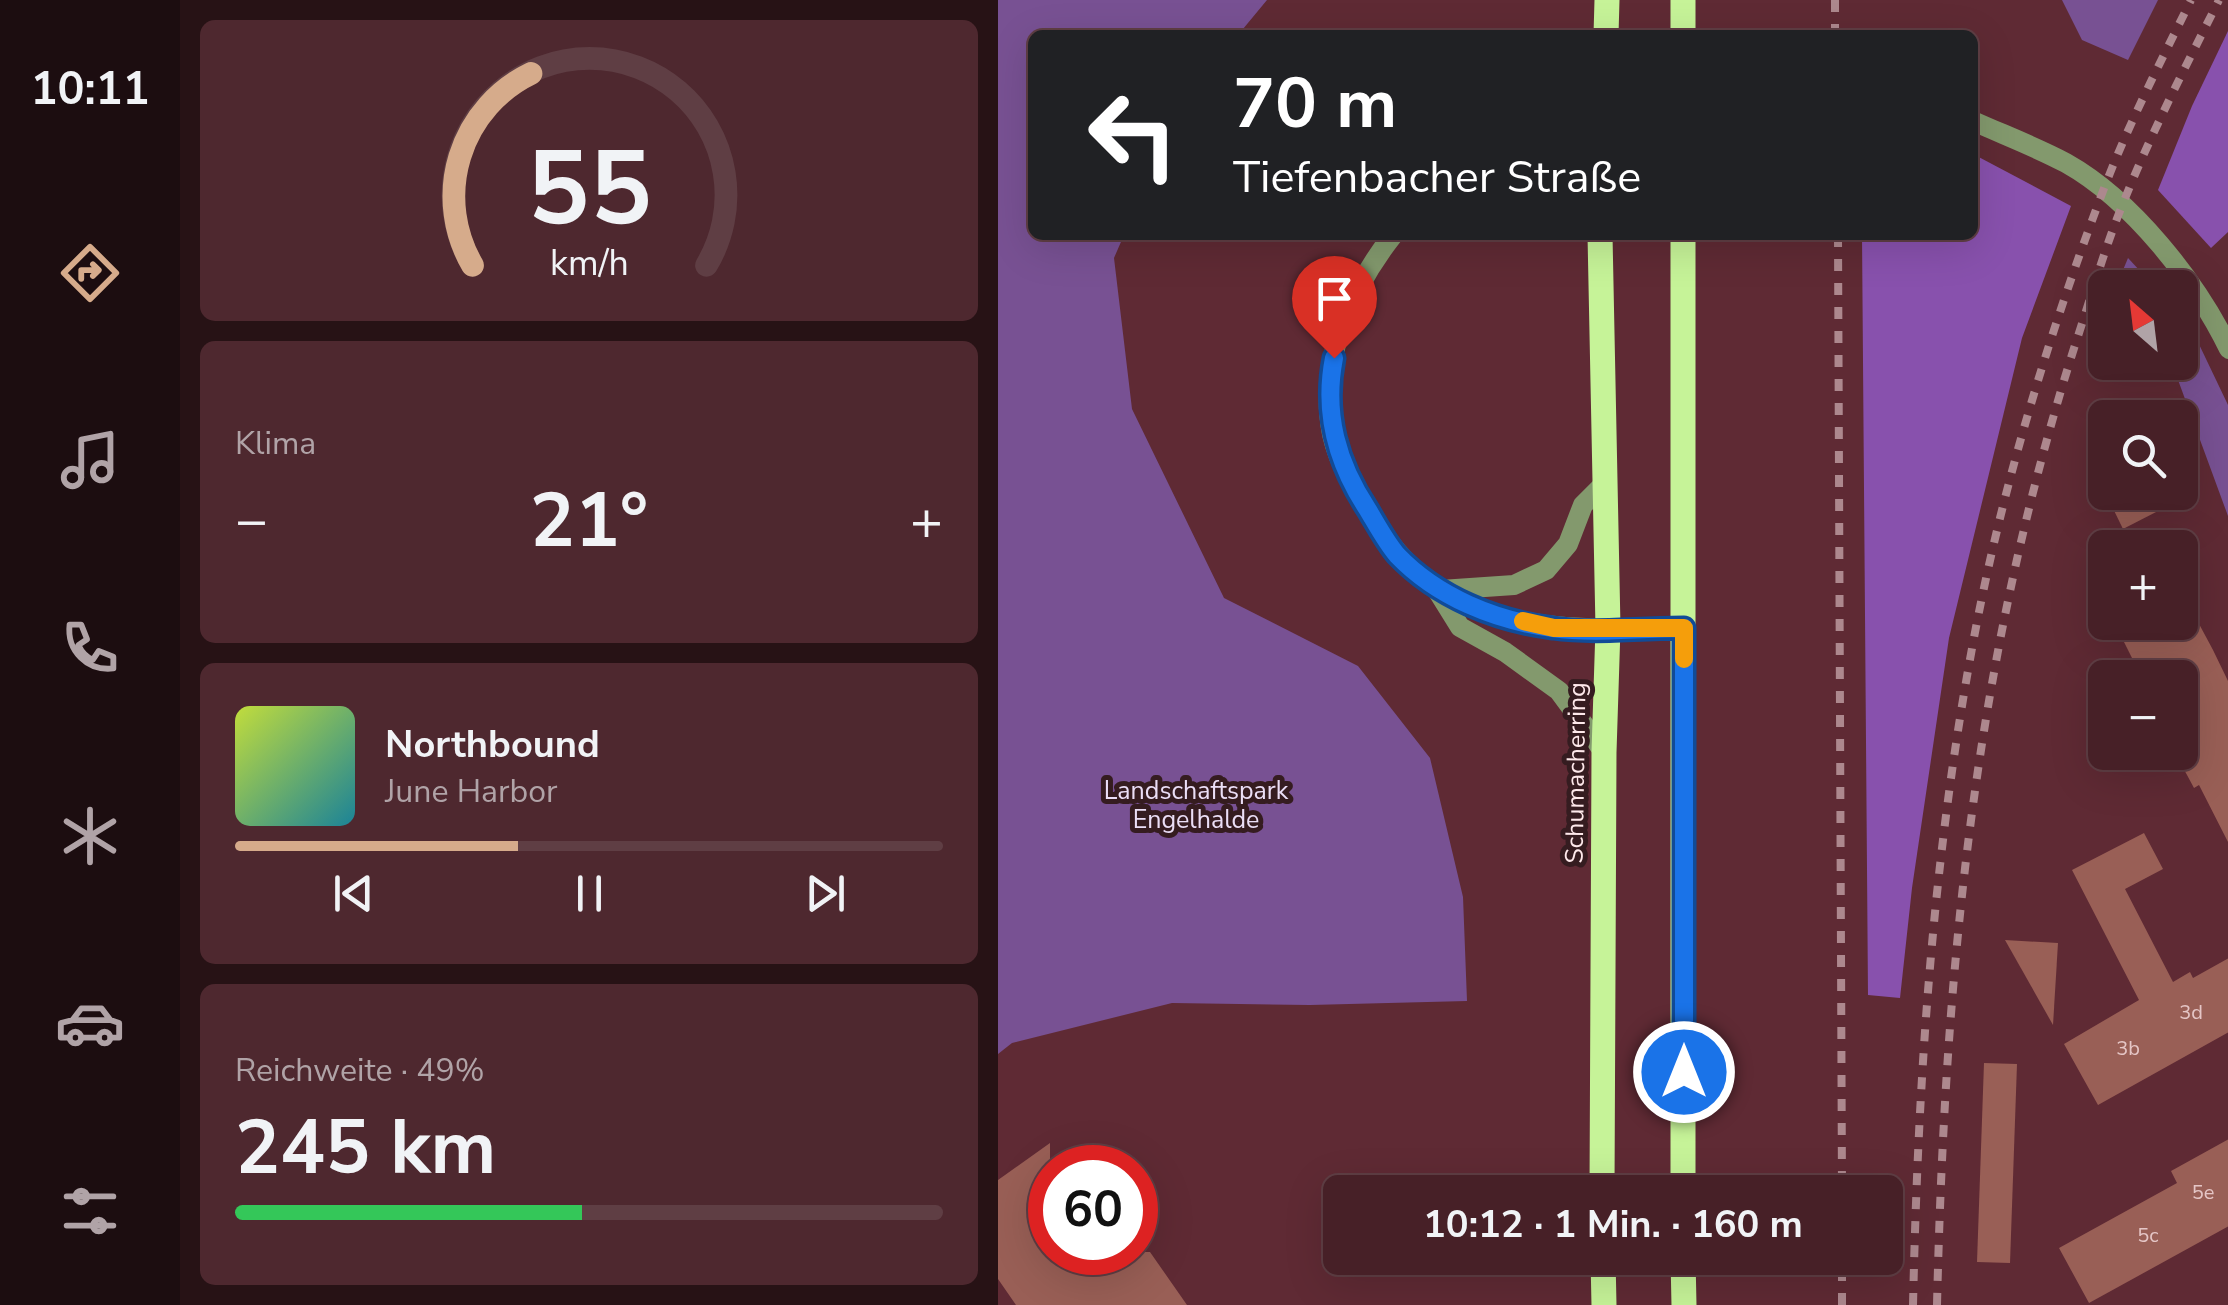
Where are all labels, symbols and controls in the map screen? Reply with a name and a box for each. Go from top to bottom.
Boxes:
text: 70 m [1233,56,1397,152]
text: 10:11 [30,59,150,120]
icon: left [1068,70,1198,200]
text: 55 [527,118,651,260]
text: Tiefenbacher Straße [1233,147,1641,208]
icon: directions [55,238,125,308]
text: km/h [550,239,628,288]
pin [1292,256,1377,359]
north arrow [2088,270,2198,380]
map controls [2088,270,2198,770]
icon: arrive [1307,271,1362,326]
button: search [2088,400,2198,510]
text: Klima [235,422,316,465]
icon: music [55,425,125,495]
text: 21° [530,470,648,572]
text: − [235,483,268,558]
text: + [910,483,943,558]
button: + [2088,530,2198,640]
icon: phone [55,613,125,683]
button: − [2088,660,2198,770]
street label: Schumacherring [1557,682,1595,864]
text: Northbound [385,719,600,770]
text: June Harbor [385,770,557,813]
park label: Landschaftspark Engelhalde [1104,774,1289,837]
icon: climate [55,801,125,871]
icon: previous [326,866,381,921]
icon: pause [562,866,617,921]
icon: next [798,866,853,921]
icon: car [55,988,125,1058]
house number: 3d [2179,999,2203,1026]
position arrow [1632,1020,1736,1124]
house number: 3b [2116,1035,2140,1062]
text: Reichweite · 49% [235,1049,484,1092]
text: 245 km [235,1097,496,1199]
speed limit sign: 60 [1028,1145,1158,1275]
icon: filters [55,1176,125,1246]
house number: 5e [2192,1179,2214,1206]
text: 10:12 · 1 Min. · 160 m [1423,1199,1803,1250]
house number: 5c [2137,1222,2159,1249]

